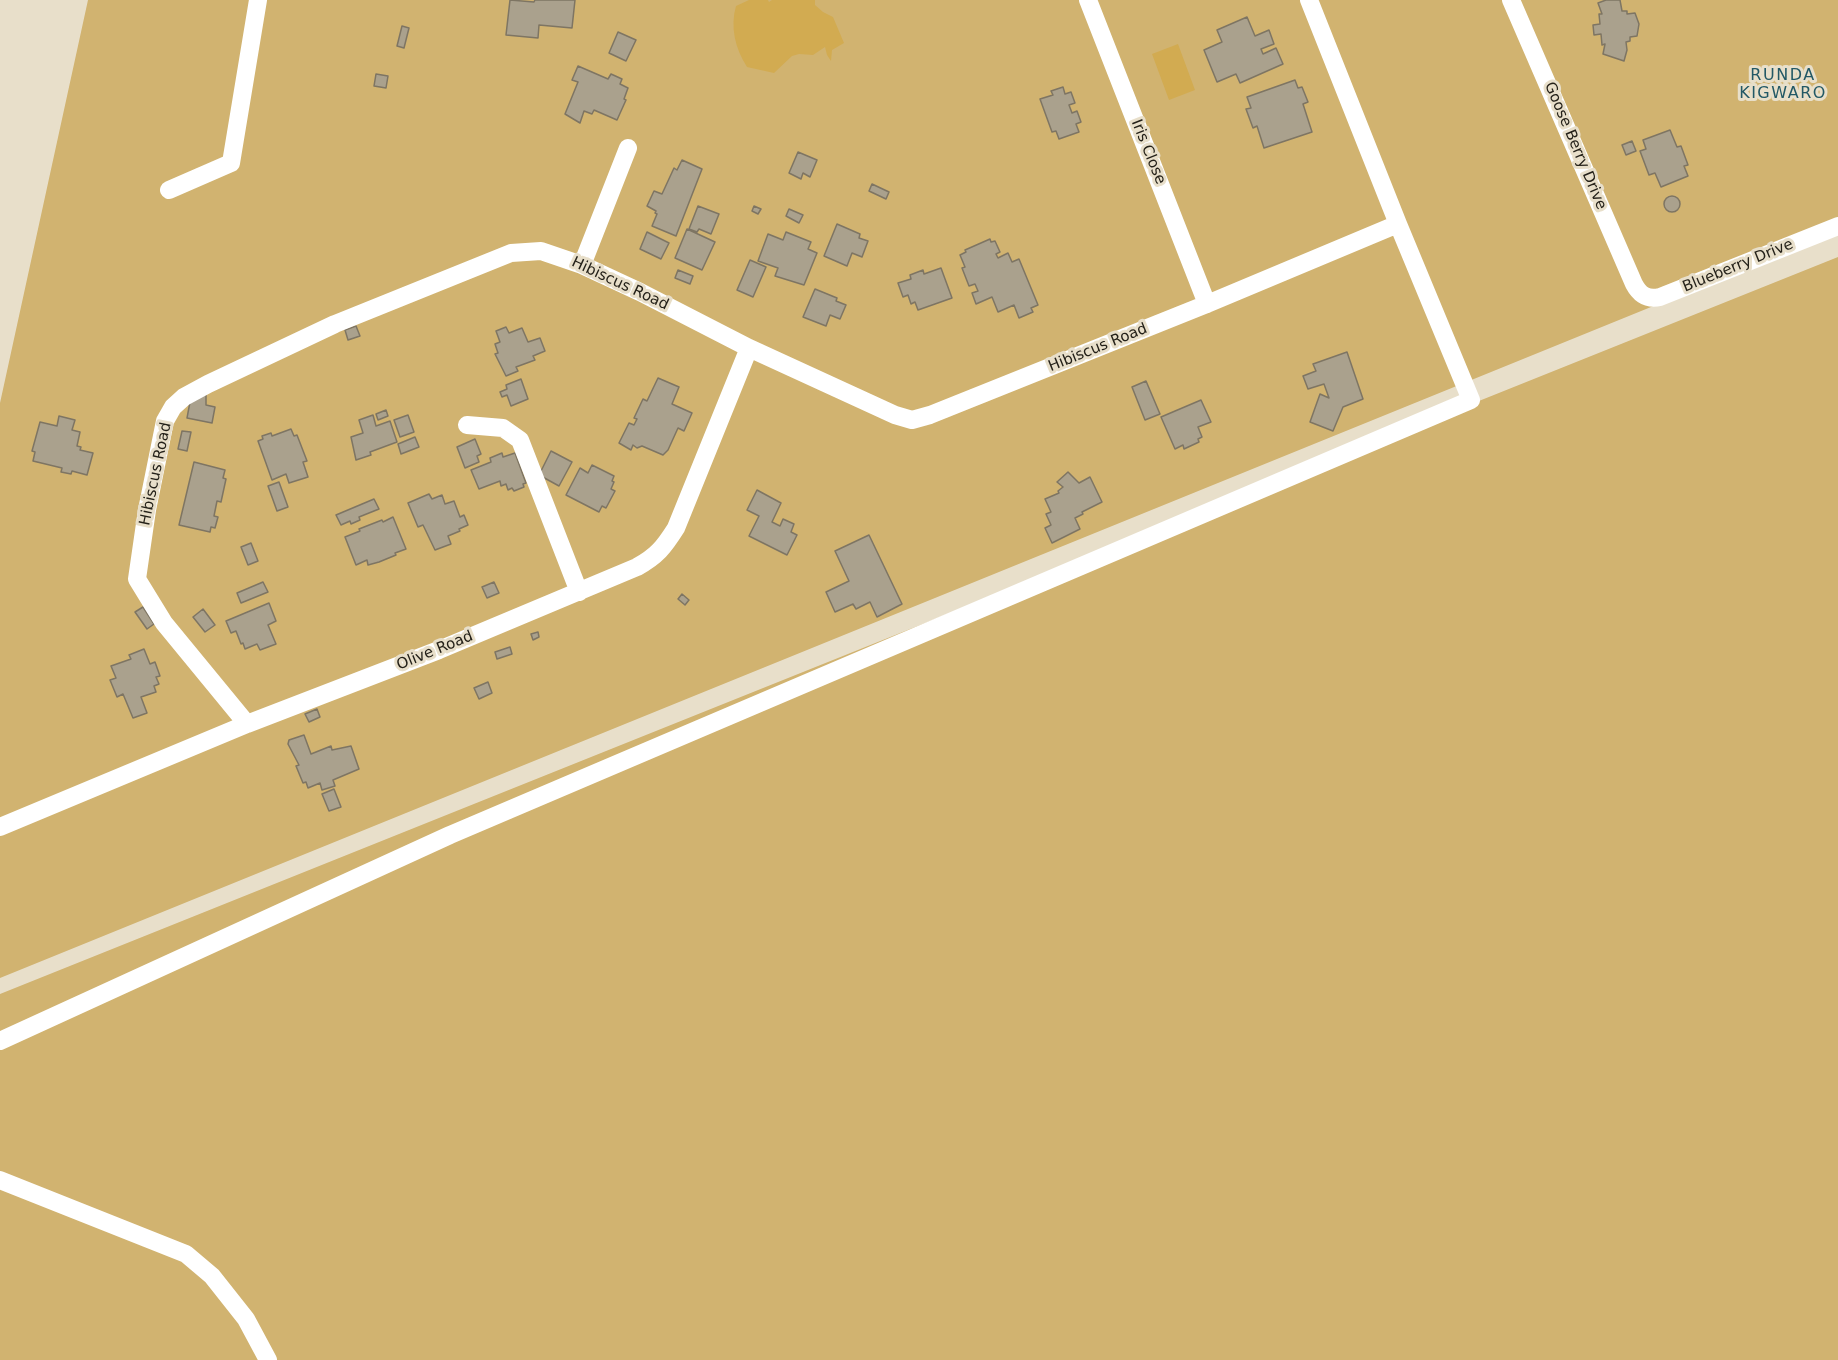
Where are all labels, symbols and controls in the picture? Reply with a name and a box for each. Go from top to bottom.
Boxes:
district label: RUNDA KIGWARO [1739,66,1827,104]
street label: Goose Berry Drive [1540,79,1610,213]
street label: Iris Close [1127,117,1169,187]
street label: Blueberry Drive [1680,236,1796,296]
street label: Hibiscus Road [569,254,671,314]
street label: Hibiscus Road [1046,320,1150,376]
street label: Hibiscus Road [136,421,176,527]
street label: Olive Road [394,628,476,674]

